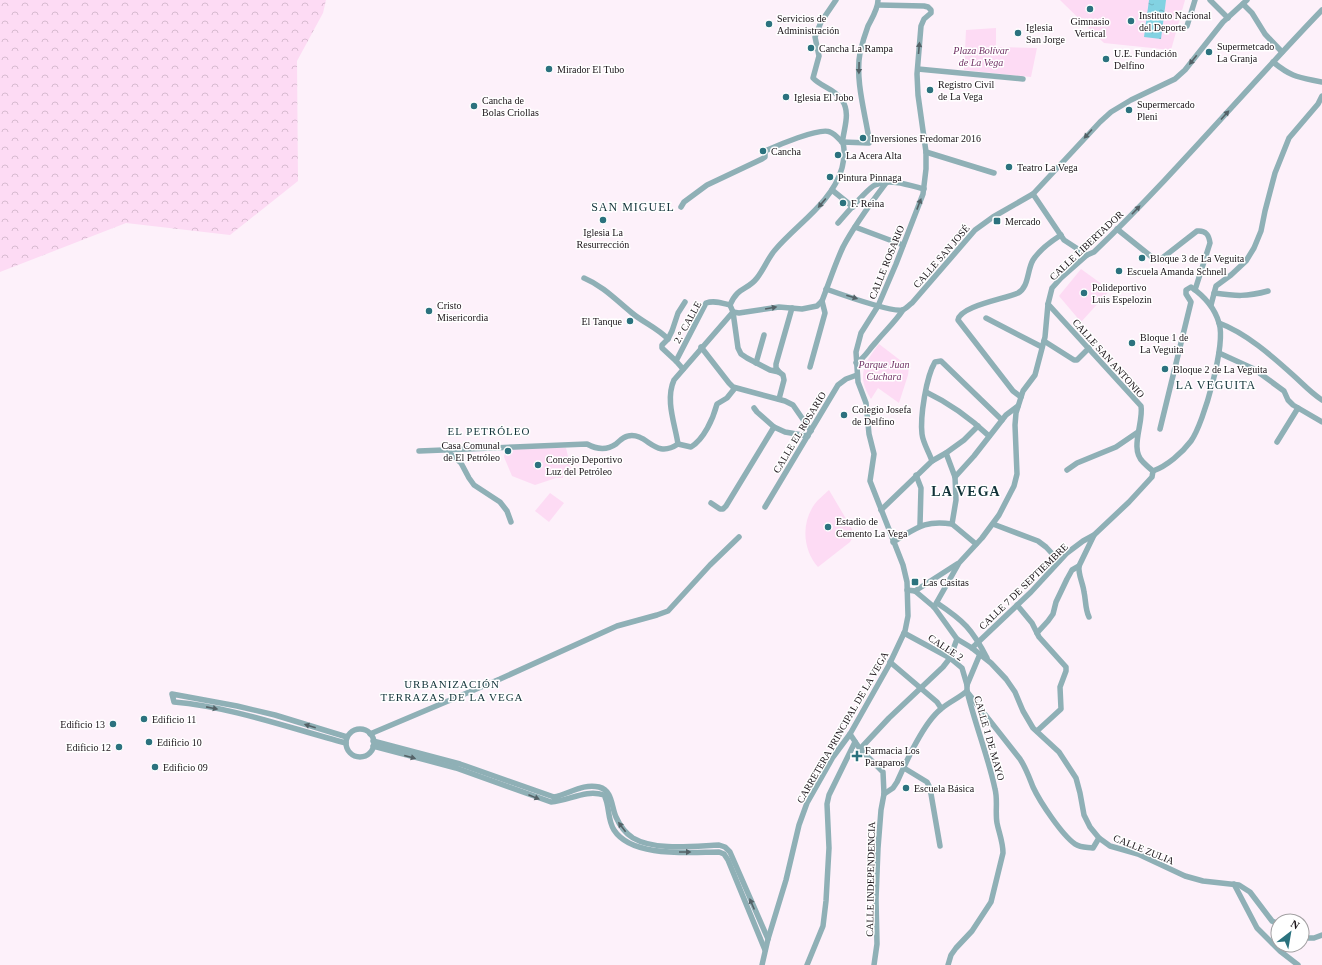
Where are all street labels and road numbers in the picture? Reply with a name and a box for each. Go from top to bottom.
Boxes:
street label: CALLE LIBERTADOR [1047,208,1126,282]
street label: CALLE SAN JOSÉ [911,223,972,290]
street label: CALLE ROSARIO [867,224,906,301]
street label: 2.° CALLE [671,299,703,345]
street label: CALLE SAN ANTONIO [1070,317,1147,400]
street label: CALLE EL ROSARIO [771,390,828,475]
street label: CALLE 7 DE SEPTIEMBRE [977,541,1070,632]
street label: CALLE 2 [926,632,965,663]
street label: CARRETERA PRINCIPAL DE LA VEGA [794,649,891,805]
street label: CALLE 1 DE MAYO [972,694,1007,782]
street label: CALLE INDEPENDENCIA [864,821,877,937]
street label: CALLE ZULIA [1112,832,1177,867]

